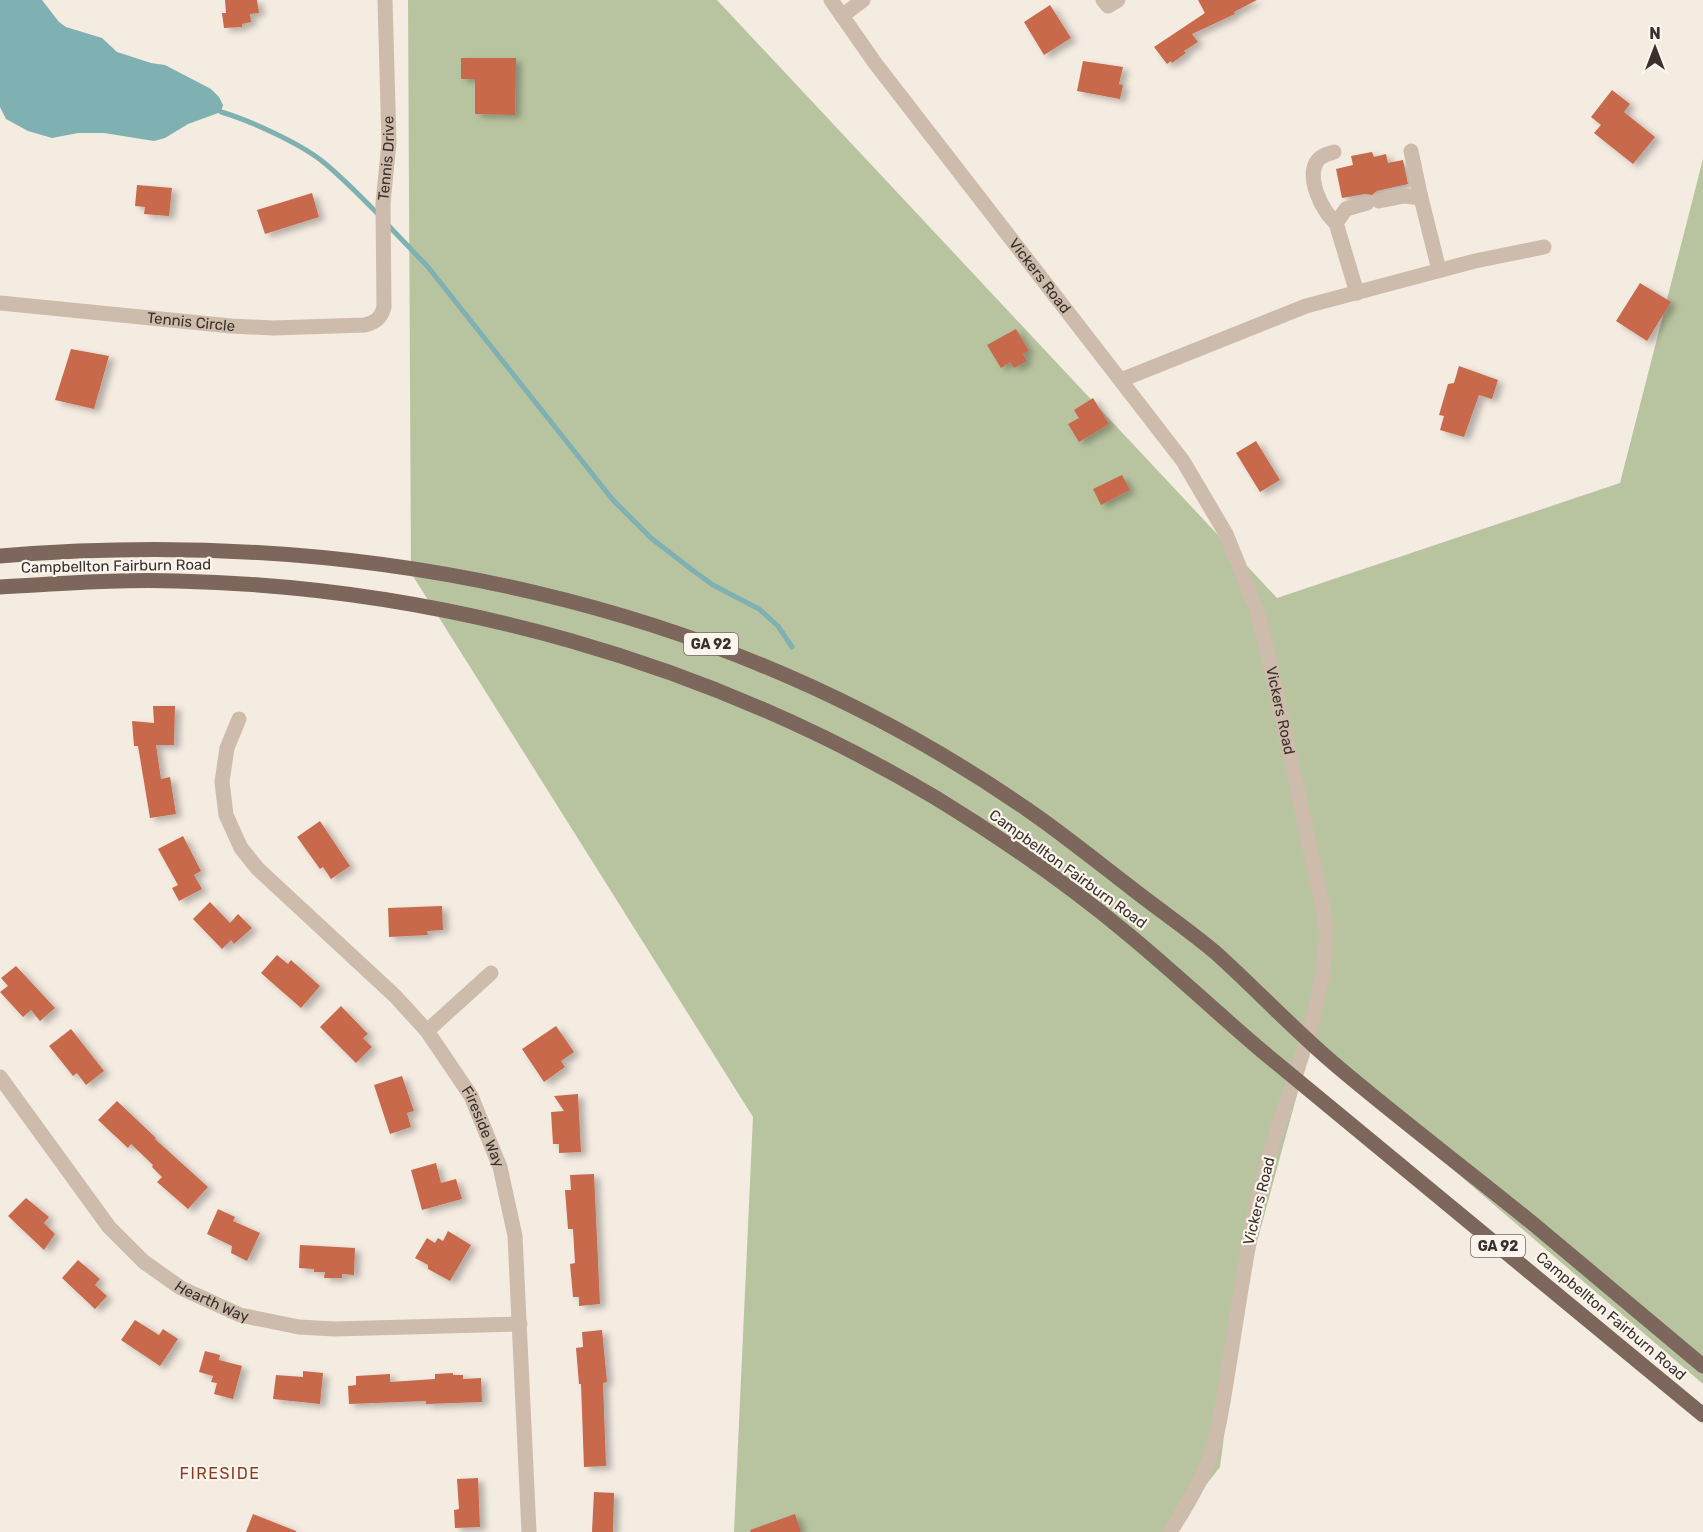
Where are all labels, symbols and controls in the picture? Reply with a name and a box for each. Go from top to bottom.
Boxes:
north arrow [1625,18,1685,78]
text: N [1649,24,1661,43]
street label: Tennis Drive [374,116,398,201]
street label: Vickers Road [1005,235,1074,317]
street label: Tennis Circle [146,309,236,335]
street label: Campbellton Fairburn Road [21,555,211,577]
road number: GA 92 [684,633,738,655]
street label: Vickers Road [1262,665,1299,756]
street label: Campbellton Fairburn Road [986,806,1150,932]
street label: Fireside Way [458,1082,508,1170]
street label: Vickers Road [1239,1155,1279,1247]
road number: GA 92 [1471,1235,1525,1257]
street label: Campbellton Fairburn Road [1532,1248,1690,1384]
street label: Hearth Way [171,1277,250,1326]
district label: FIRESIDE [180,1464,260,1483]

